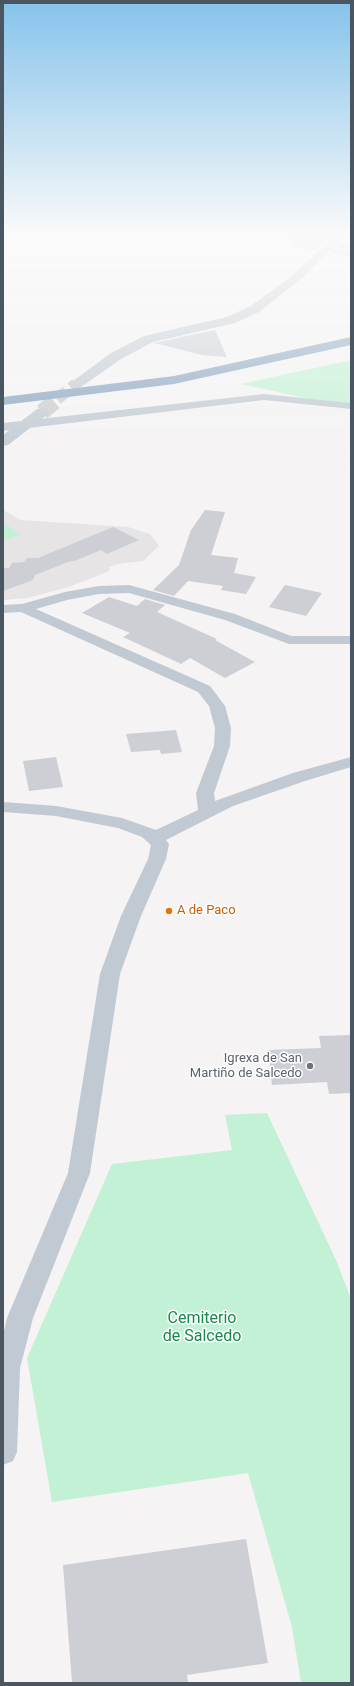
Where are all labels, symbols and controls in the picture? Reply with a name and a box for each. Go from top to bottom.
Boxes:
place label: A de Paco [177,903,236,919]
marker: A de Paco [164,906,174,916]
place label: Igrexa de San Martiño de Salcedo [190,1051,302,1082]
marker: Igrexa de San Martiño de Salcedo [305,1061,315,1071]
park label: Cemiterio de Salcedo [163,1309,241,1347]

